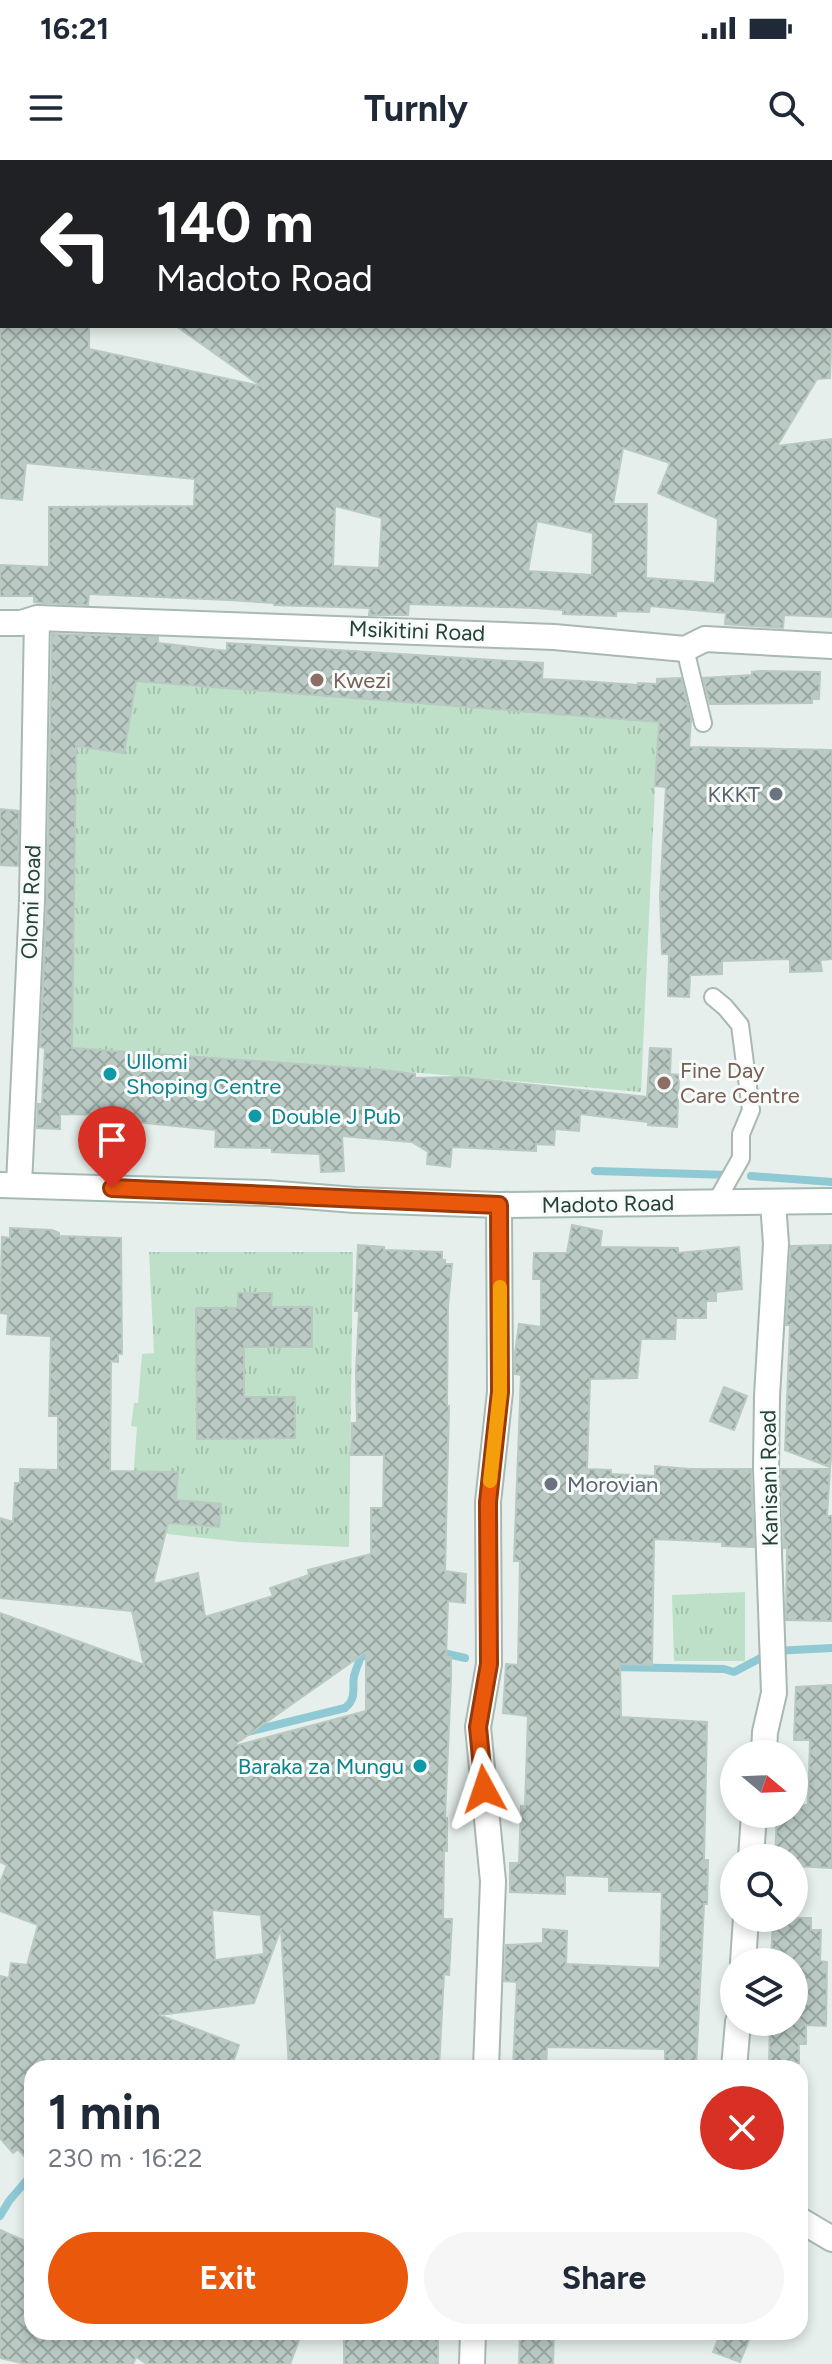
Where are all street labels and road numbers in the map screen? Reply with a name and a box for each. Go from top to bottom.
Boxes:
street label: Msikitini Road [348,615,486,647]
street label: Olomi Road [16,844,46,960]
street label: Madoto Road [541,1189,675,1219]
street label: Kanisani Road [754,1409,784,1547]

